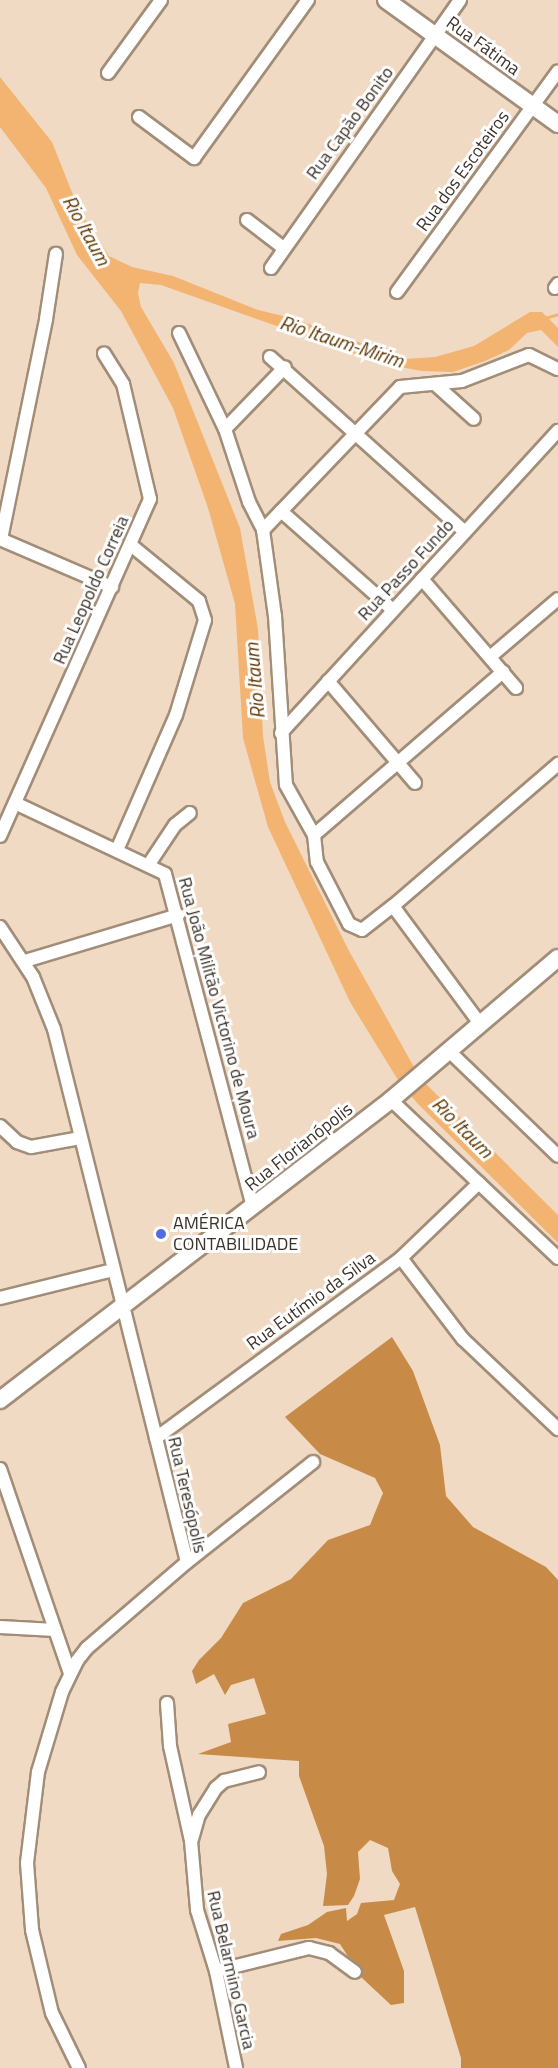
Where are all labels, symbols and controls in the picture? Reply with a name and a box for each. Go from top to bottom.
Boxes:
street label: Rua Fátima [442,12,524,80]
street label: Rua Capão Bonito [302,62,398,184]
street label: Rua dos Escoteiros [412,107,514,235]
water label: Rio Itaum [58,191,116,269]
water label: Rio Itaum-Mirim [277,310,407,372]
street label: Rua Leopoldo Correia [49,512,133,668]
street label: Rua Passo Fundo [354,515,458,625]
water label: Rio Itaum [239,642,269,720]
street label: Rua João Militão Victorino de Moura [174,875,264,1141]
water label: Rio Itaum [428,1092,498,1162]
street label: Rua Florianópolis [241,1098,357,1196]
place label: AMÉRICA CONTABILIDADE [173,1213,298,1256]
marker: AMÉRICA CONTABILIDADE [154,1227,168,1241]
street label: Rua Eutímio da Silva [243,1247,379,1355]
street label: Rua Teresópolis [163,1435,211,1555]
street label: Rua Belarmino Garcia [202,1889,260,2051]

